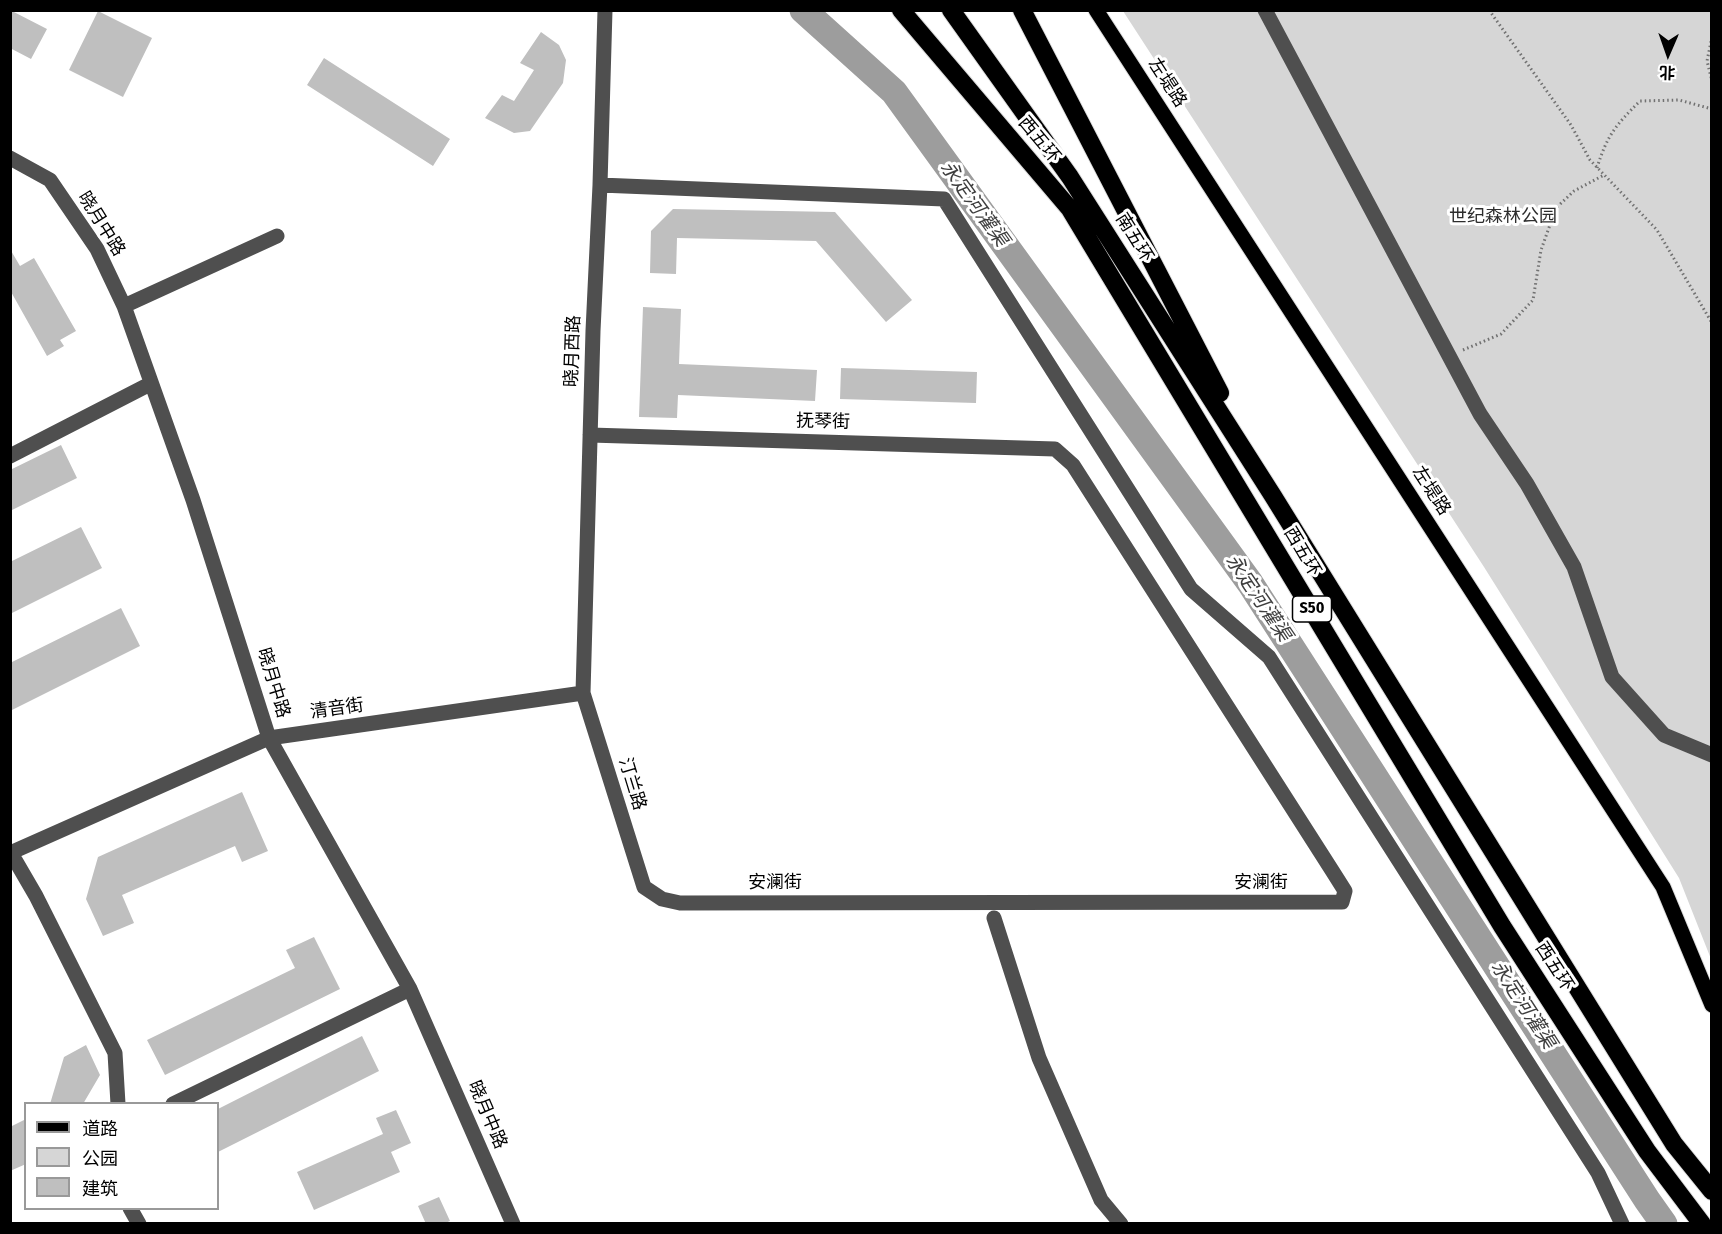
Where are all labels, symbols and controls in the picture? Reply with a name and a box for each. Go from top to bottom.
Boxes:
north arrow [1638,24,1698,84]
street label: 左堤路 [1143,54,1191,112]
text: 北 [1659,63,1676,82]
street label: 西五环 [1013,112,1065,168]
water label: 永定河灌渠 [935,156,1013,252]
street label: 晓月中路 [73,188,129,260]
park label: 世纪森林公园 [1449,206,1557,228]
street label: 南五环 [1111,209,1157,267]
street label: 晓月西路 [561,315,585,387]
street label: 抚琴街 [796,411,850,433]
street label: 左堤路 [1407,462,1455,520]
street label: 西五环 [1279,523,1325,581]
water label: 永定河灌渠 [1220,550,1296,646]
road number: S50 [1292,596,1332,622]
street label: 晓月中路 [252,645,294,721]
street label: 清音街 [309,695,365,723]
street label: 汀兰路 [614,755,650,813]
street label: 安澜街 [748,872,802,894]
street label: 安澜街 [1234,872,1288,894]
street label: 西五环 [1530,938,1578,996]
water label: 永定河灌渠 [1486,957,1560,1053]
street label: 晓月中路 [463,1078,511,1152]
legend [24,1102,219,1210]
text: 道路 [82,1118,118,1140]
text: 公园 [82,1148,118,1170]
text: 建筑 [82,1178,118,1200]

